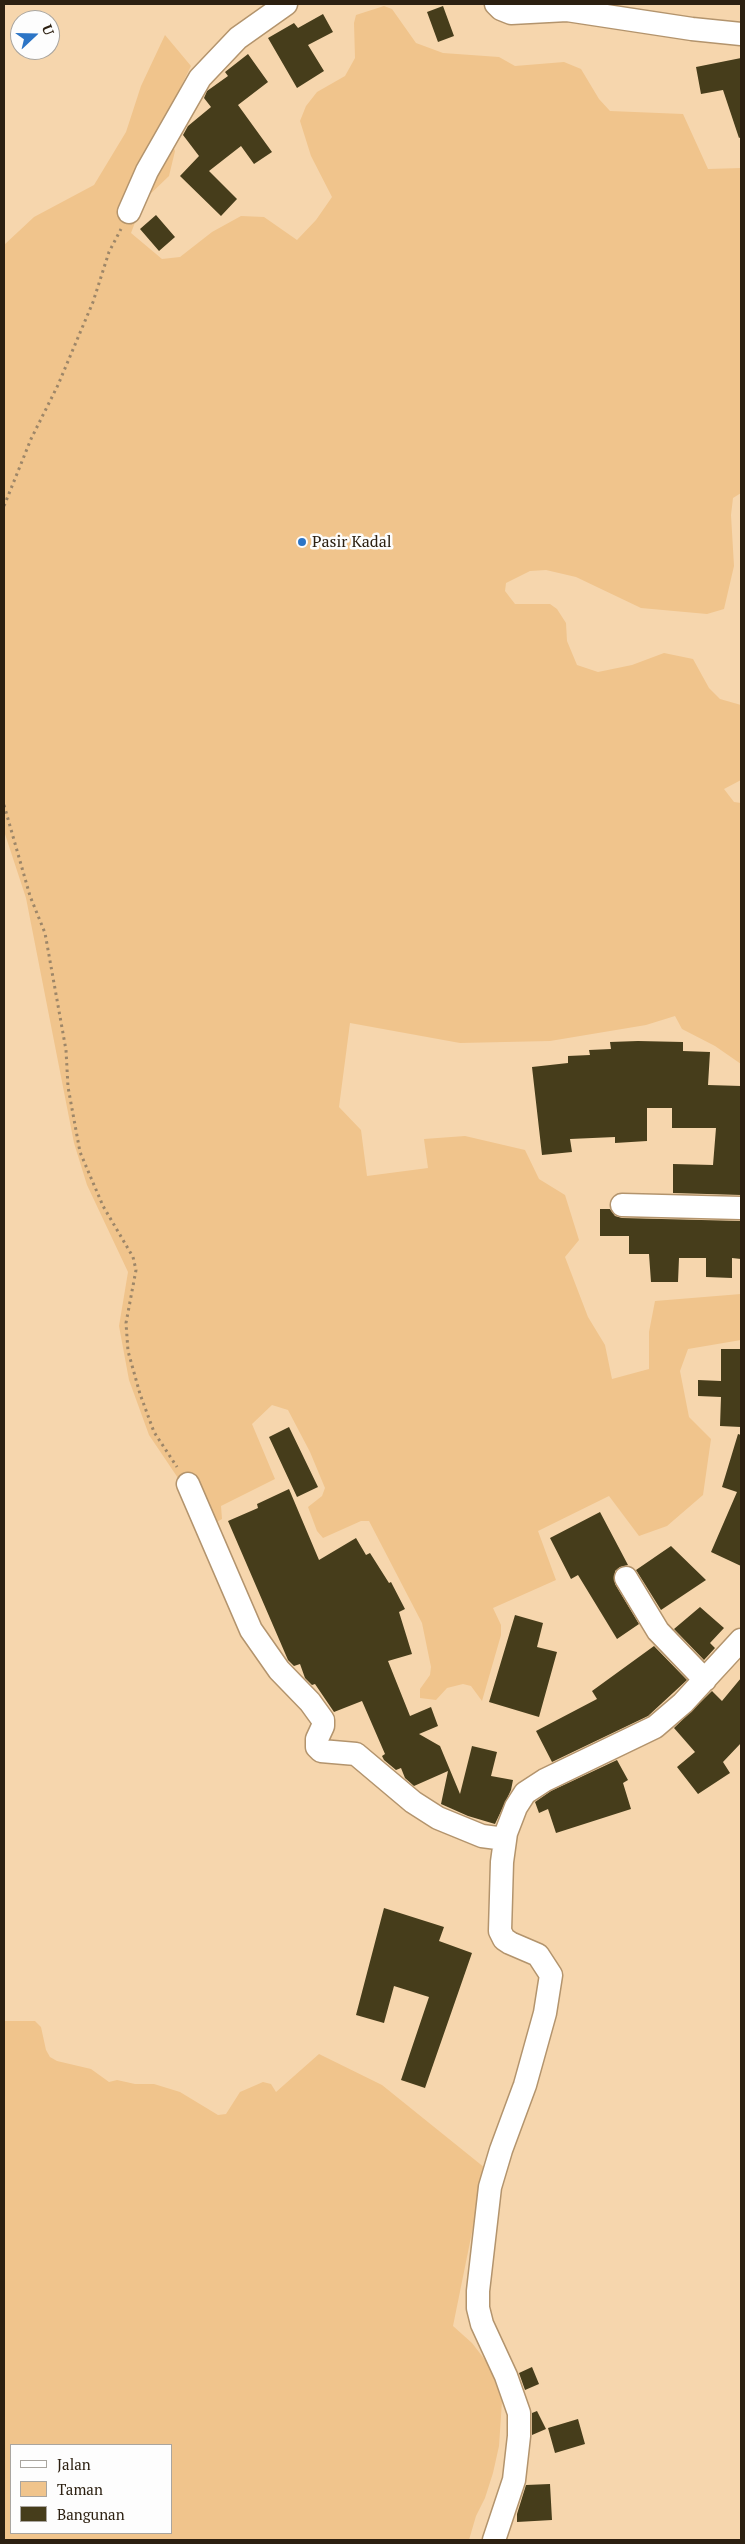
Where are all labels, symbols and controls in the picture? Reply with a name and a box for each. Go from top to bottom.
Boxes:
north arrow [10,10,60,60]
text: U [38,22,59,38]
place label: Pasir Kadal [312,532,392,552]
marker: Pasir Kadal [296,536,308,548]
legend [10,2444,172,2534]
text: Jalan [57,2454,91,2474]
text: Taman [57,2479,103,2499]
text: Bangunan [57,2504,125,2524]

